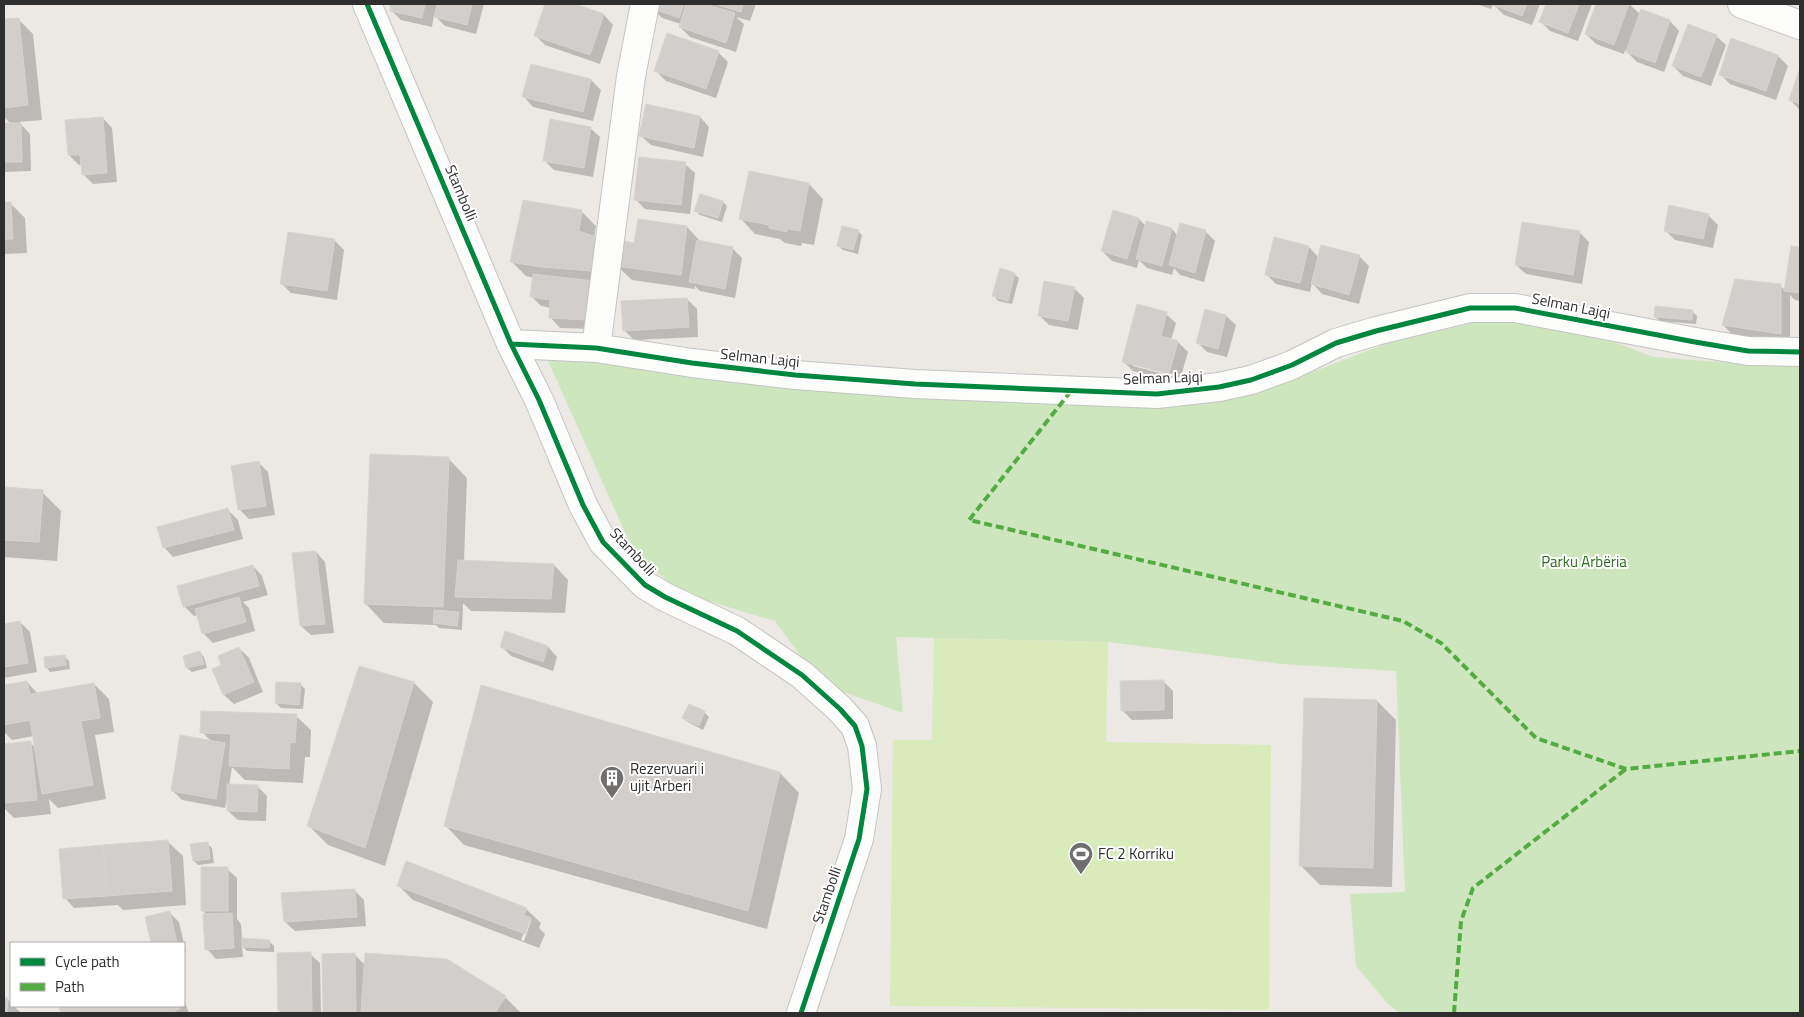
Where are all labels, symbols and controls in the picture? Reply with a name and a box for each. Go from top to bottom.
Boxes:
street label: Stambolli [439,161,484,225]
street label: Selman Lajqi [1530,287,1612,324]
street label: Selman Lajqi [719,342,801,373]
street label: Selman Lajqi [1123,365,1203,390]
street label: Stambolli [605,522,662,581]
park label: Parku Arbëria [1541,550,1627,573]
place label: Rezervuari i ujit Arberi [630,757,704,797]
building icon: Rezervuari i ujit Arberi [599,765,625,799]
sports icon: FC 2 Korriku [1068,841,1094,875]
place label: FC 2 Korriku [1098,842,1174,865]
street label: Stambolli [806,863,847,927]
legend [10,942,185,1007]
text: Cycle path [55,950,120,973]
text: Path [55,975,85,998]

